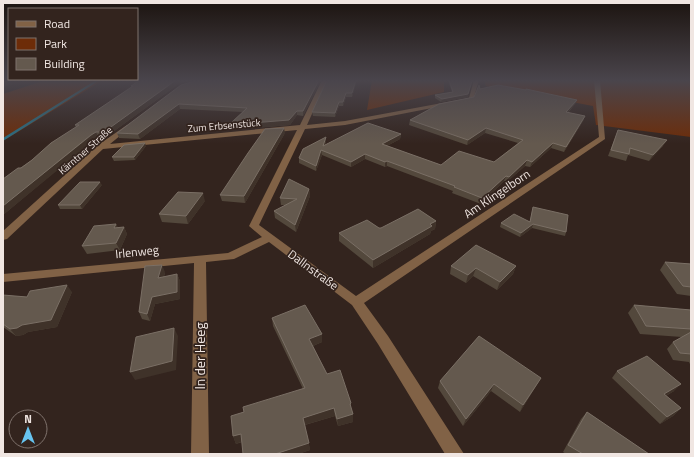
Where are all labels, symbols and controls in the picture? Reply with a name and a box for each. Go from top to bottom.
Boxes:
legend [8,8,138,80]
text: Road [44,14,70,33]
text: Park [44,34,67,53]
text: Building [44,54,85,73]
street label: Zum Erbsenstück [187,115,261,136]
street label: Kärntner Straße [55,123,116,178]
street label: Am Klingelborn [460,164,534,223]
street label: Irlenweg [114,240,160,263]
street label: Dallnstraße [284,245,343,295]
street label: In der Heeg [189,322,210,390]
north arrow [8,409,48,449]
text: N [24,411,32,427]

